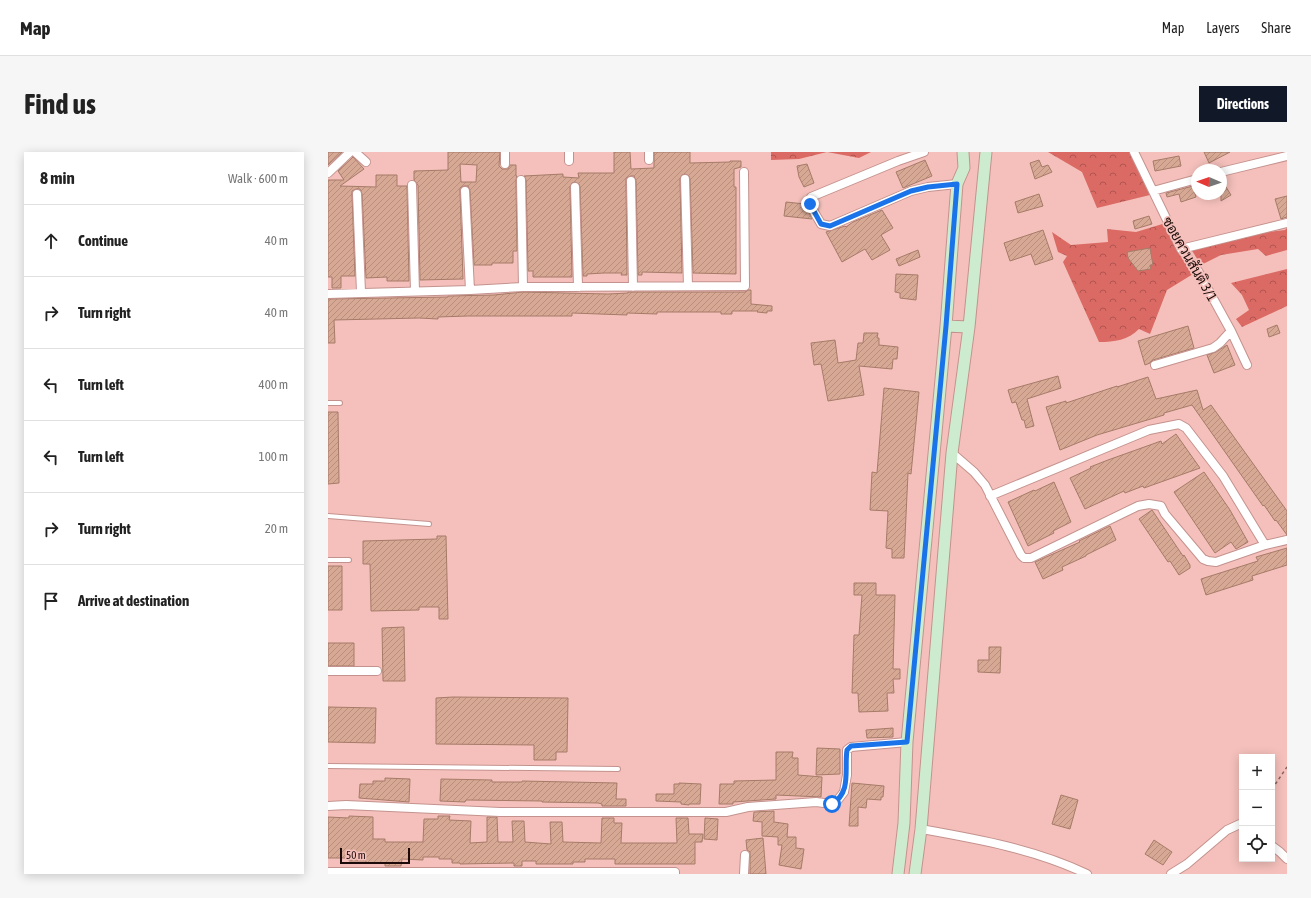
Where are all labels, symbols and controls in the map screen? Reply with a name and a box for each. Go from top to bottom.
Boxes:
text: Map [20,17,51,39]
text: Map [1162,20,1184,36]
text: Layers [1206,20,1239,36]
text: Share [1261,20,1291,36]
button: Directions [1199,86,1287,122]
text: Find us [24,88,96,120]
north arrow [1191,164,1227,200]
text: 8 min [40,168,75,188]
text: Walk · 600 m [228,171,288,186]
route end [801,195,819,213]
street label: ซอยควนสันติ 3/1 [1159,214,1221,304]
icon: ahead [40,230,62,252]
text: Continue [78,232,128,249]
text: 40 m [265,233,288,248]
icon: right [40,302,62,324]
text: Turn right [78,304,131,321]
text: 40 m [265,305,288,320]
icon: left [40,374,62,396]
text: Turn left [78,376,124,393]
text: 400 m [259,377,288,392]
icon: left [40,446,62,468]
text: Turn left [78,448,124,465]
text: 100 m [259,449,288,464]
icon: right [40,518,62,540]
text: Turn right [78,520,131,537]
text: 20 m [265,521,288,536]
icon: arrive [40,590,62,612]
text: Arrive at destination [78,592,189,609]
map controls [1239,754,1275,862]
button: + [1239,754,1275,790]
button: − [1239,790,1275,826]
route start [823,795,841,813]
button: locate [1239,826,1275,862]
scale bar [340,846,410,865]
text: 50 m [346,849,366,861]

